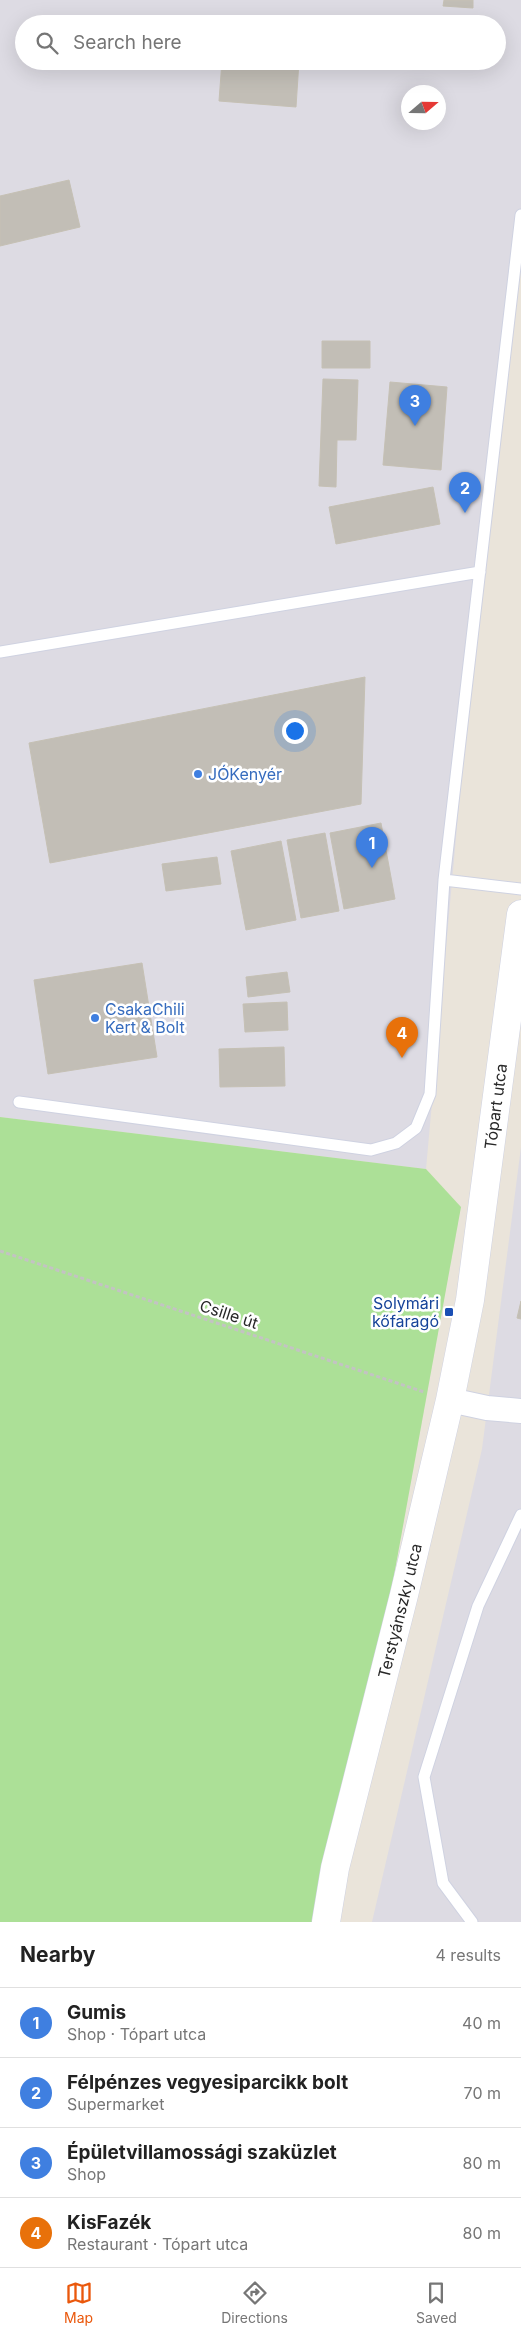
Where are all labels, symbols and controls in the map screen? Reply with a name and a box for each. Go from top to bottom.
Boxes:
search box [15,15,506,70]
icon: search [33,29,61,57]
text: Search here [73,31,182,54]
north arrow [401,85,446,130]
pin: 3 [399,385,431,426]
pin: 2 [449,472,481,513]
your location [282,718,308,744]
place label: JÓKenyér [208,764,282,784]
marker: JÓKenyér [192,768,204,780]
pin: 1 [356,827,388,868]
place label: CsakaChili Kert & Bolt [105,999,185,1037]
marker: CsakaChili Kert & Bolt [89,1012,101,1024]
pin: 4 [386,1017,418,1058]
street label: Tópart utca [480,1062,511,1151]
place label: Solymári kőfaragó [372,1293,439,1331]
street label: Csille út [197,1295,261,1333]
marker: Solymári kőfaragó [443,1306,455,1318]
street label: Terstyánszky utca [373,1541,426,1680]
text: Nearby [20,1942,95,1967]
text: 4 results [436,1945,501,1965]
text: Gumis [67,2001,126,2024]
text: 1 [33,2013,39,2033]
text: 40 m [462,2013,501,2033]
text: Shop · Tópart utca [67,2024,206,2044]
text: Félpénzes vegyesiparcikk bolt [67,2071,348,2094]
text: 2 [31,2083,41,2103]
text: 70 m [464,2083,501,2103]
text: Supermarket [67,2094,164,2114]
text: Épületvillamossági szaküzlet [67,2141,337,2164]
text: 3 [31,2153,41,2173]
text: 80 m [462,2153,501,2173]
text: Shop [67,2164,106,2184]
text: KisFazék [67,2211,151,2234]
text: 4 [31,2223,41,2243]
text: 80 m [462,2223,501,2243]
text: Restaurant · Tópart utca [67,2234,248,2254]
tab: Map [64,2279,93,2326]
tab: Directions [221,2279,288,2326]
tab: Saved [416,2279,457,2326]

